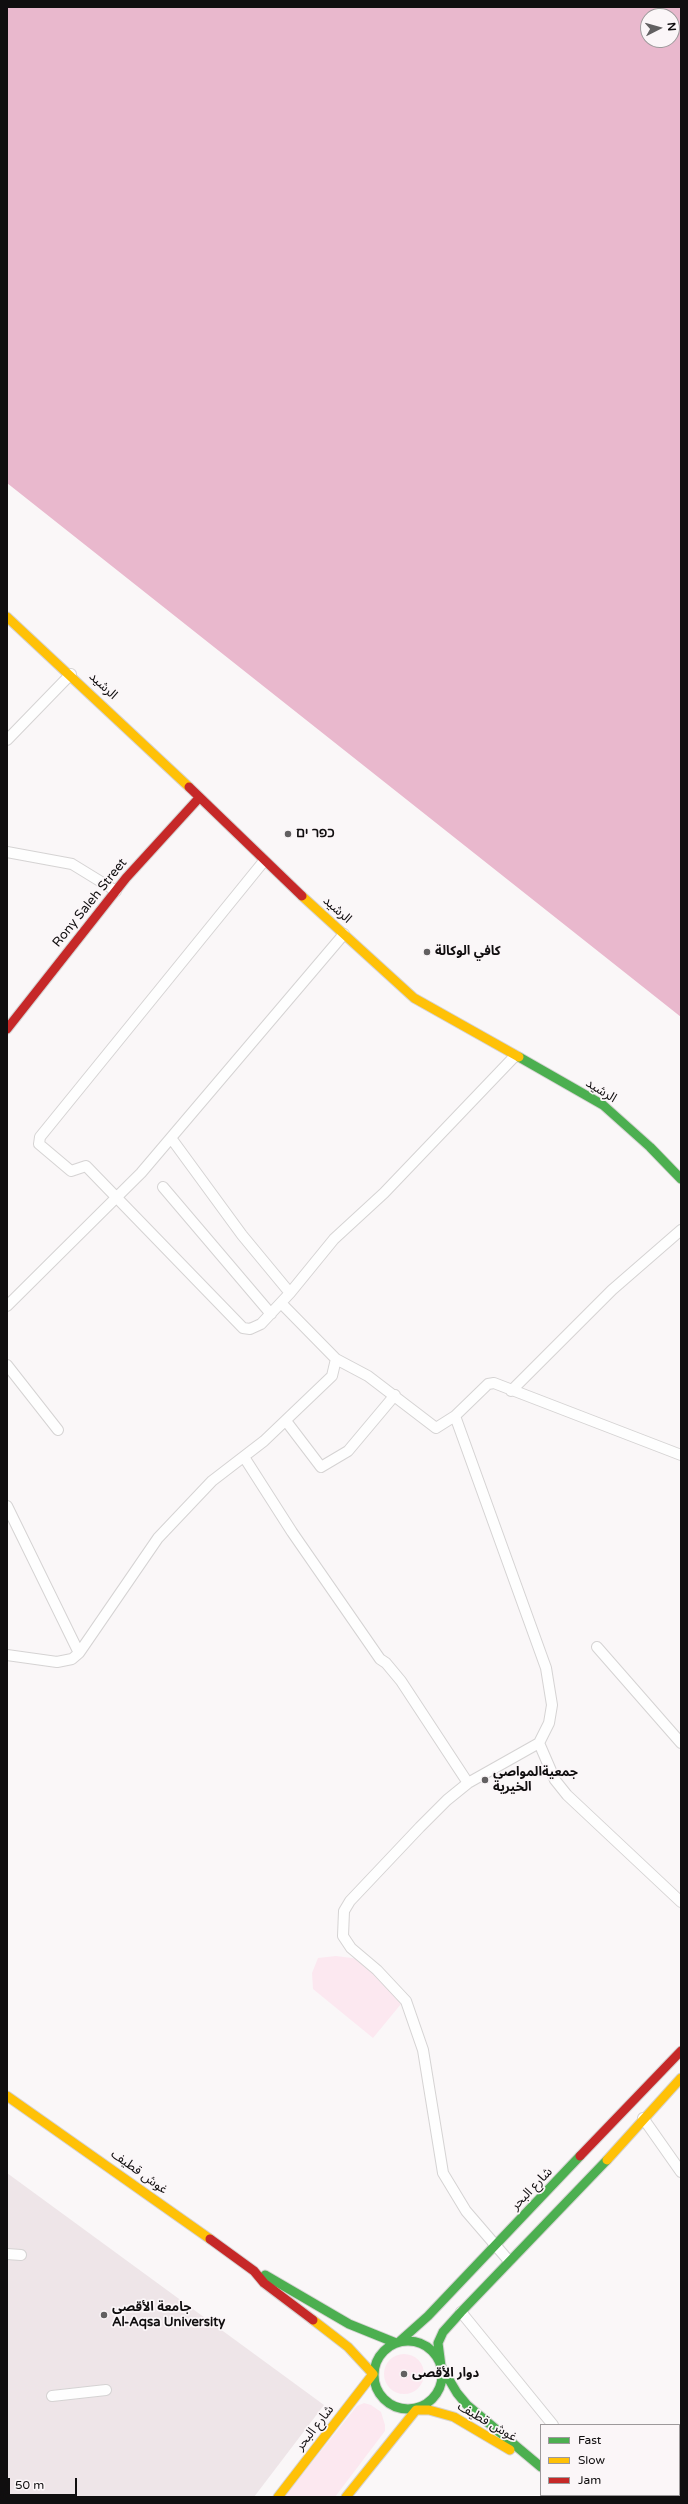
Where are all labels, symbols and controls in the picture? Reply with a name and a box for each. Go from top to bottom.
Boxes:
north arrow [640,8,680,48]
text: N [665,22,678,32]
street label: الرشيد [86,669,120,703]
place label: כפר ים [296,826,335,842]
marker: כפר ים [283,829,293,839]
street label: Rony Saleh Street [49,855,131,951]
street label: الرشيد [319,893,355,927]
place label: كافي الوكالة [435,944,501,960]
marker: كافي الوكالة [422,947,432,957]
street label: الرشيد [583,1076,619,1106]
place label: جمعيةالمواصي الخيرية [493,1765,578,1796]
marker: جمعيةالمواصي الخيرية [480,1775,490,1785]
street label: غوش قطيف [108,2146,170,2198]
street label: شارع البحر [508,2164,556,2214]
place label: جامعة الأقصى Al-Aqsa University [112,2300,225,2331]
marker: جامعة الأقصى Al-Aqsa University [99,2310,109,2320]
place label: دوار الأقصى [412,2366,479,2382]
marker: دوار الأقصى [399,2369,409,2379]
street label: غوش قطيف [455,2399,519,2445]
street label: شارع البحر [293,2402,337,2454]
legend [540,2424,680,2496]
text: Fast [578,2433,601,2447]
text: Slow [578,2453,605,2467]
scale bar [10,2470,79,2496]
text: Jam [578,2473,601,2487]
text: 50 m [15,2478,44,2492]

